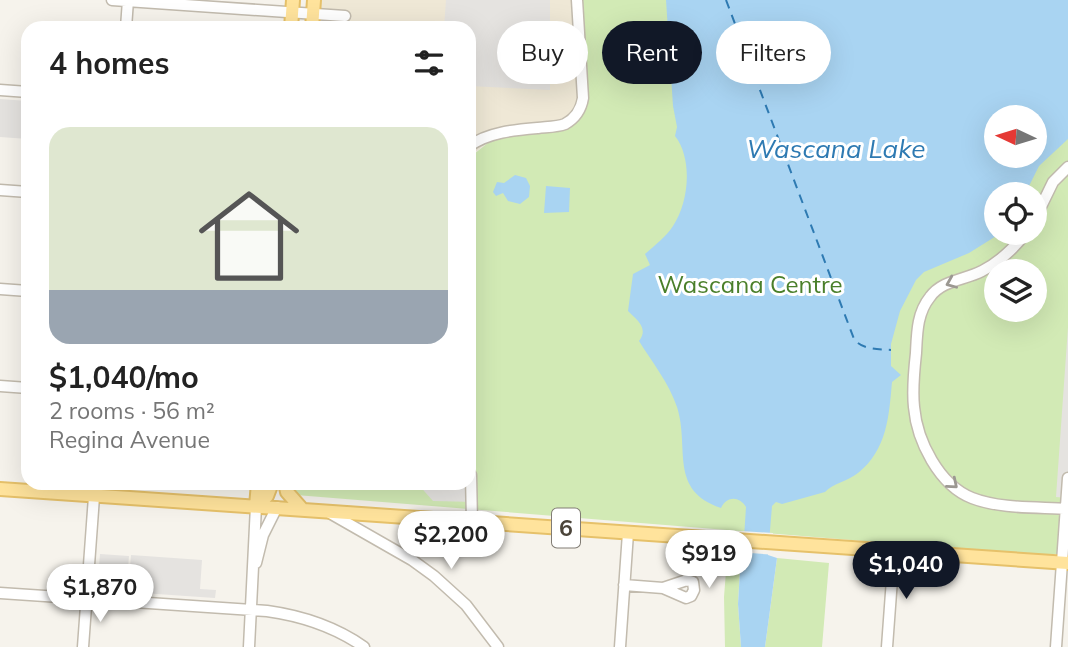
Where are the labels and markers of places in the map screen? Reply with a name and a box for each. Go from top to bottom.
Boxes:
pin: $2,200 [394,512,508,571]
pin: $919 [668,530,750,590]
pin: $1,040 [849,542,963,601]
pin: $1,870 [43,564,157,624]

